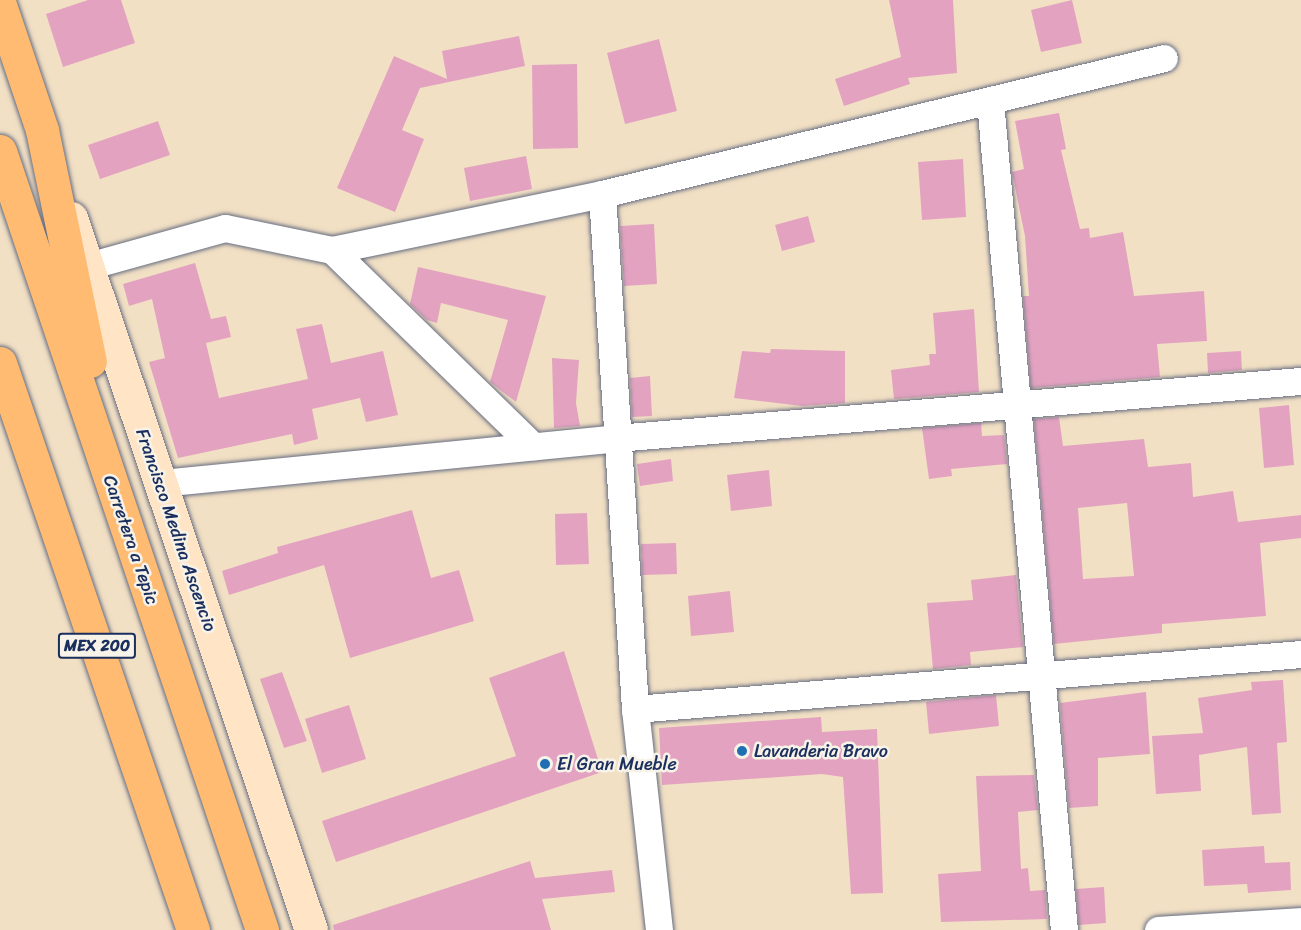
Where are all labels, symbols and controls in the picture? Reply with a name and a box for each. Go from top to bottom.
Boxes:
street label: Francisco Medina Ascencio [131,426,221,634]
street label: Carretera a Tepic [99,472,163,608]
road number: MEX 200 [57,633,138,659]
place label: Lavanderia Bravo [754,740,888,762]
marker: Lavanderia Bravo [735,744,749,758]
place label: El Gran Mueble [557,753,676,775]
marker: El Gran Mueble [538,757,552,771]

